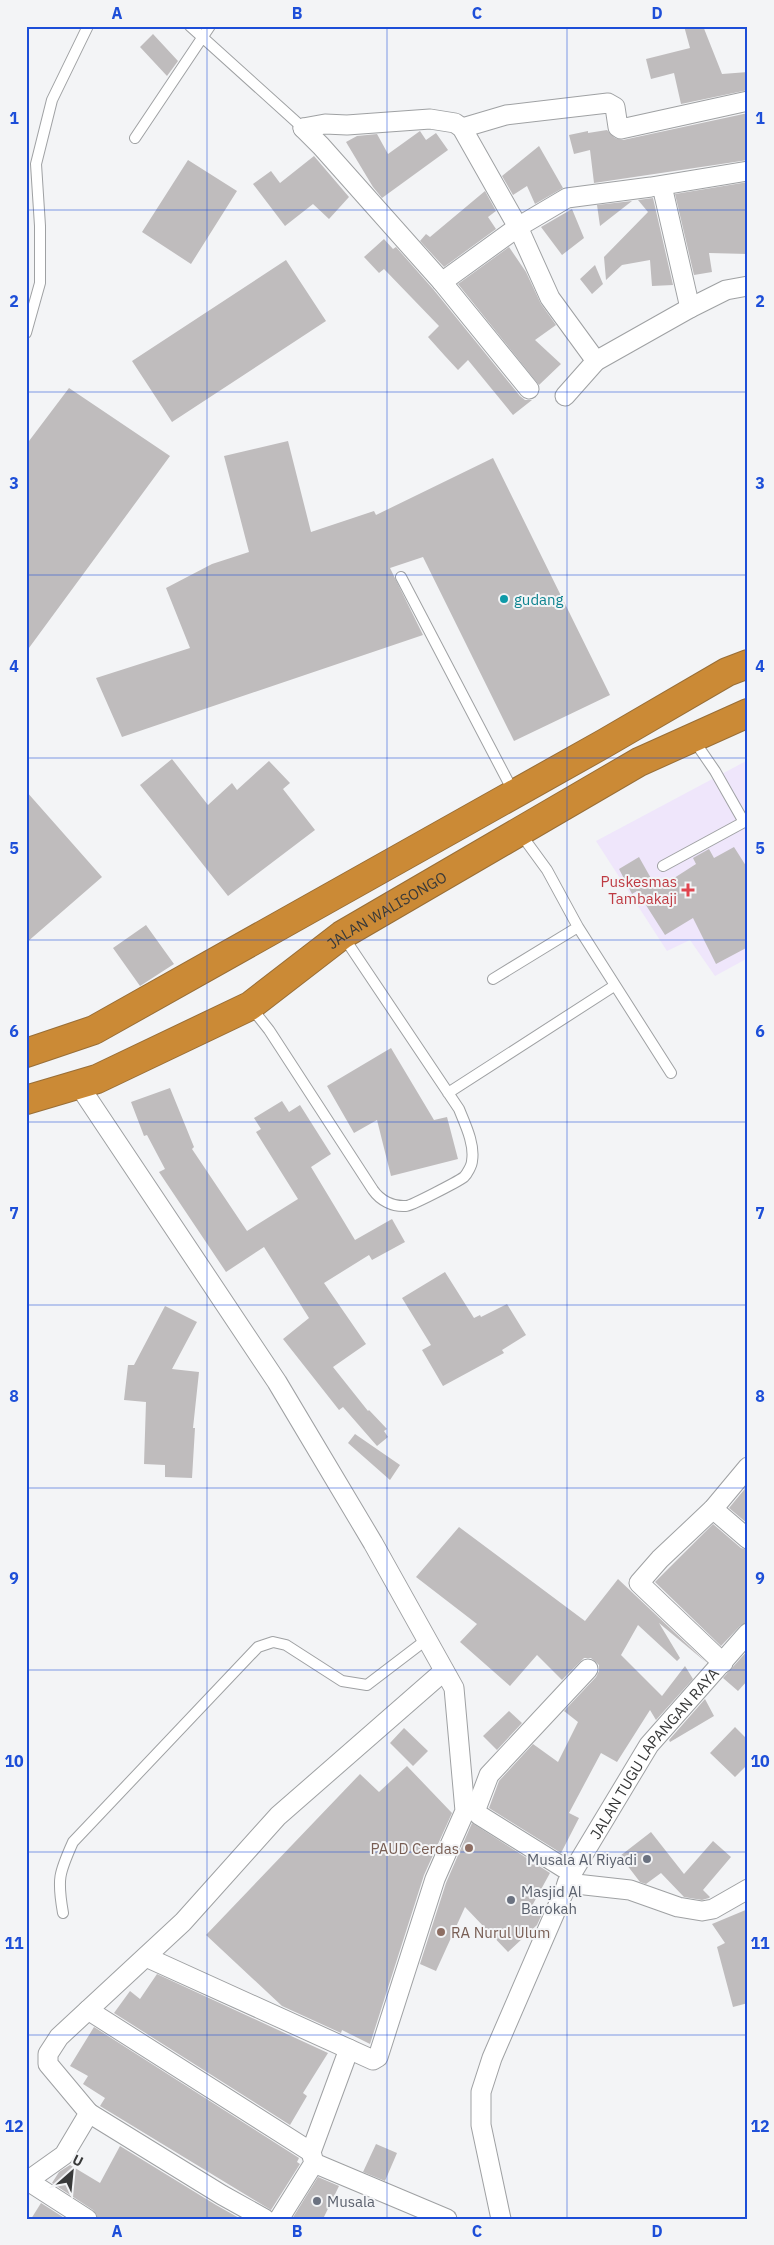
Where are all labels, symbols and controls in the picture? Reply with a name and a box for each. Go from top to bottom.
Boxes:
text: A [112,3,123,23]
text: B [292,3,303,23]
text: C [472,3,482,23]
text: D [651,3,663,23]
text: 1 [9,108,19,128]
text: 1 [755,108,765,128]
text: 2 [9,291,19,311]
text: 2 [755,291,765,311]
text: 3 [9,473,19,493]
text: 3 [755,473,765,493]
place label: gudang [514,590,564,609]
marker: gudang [498,593,510,605]
text: 4 [9,656,19,676]
text: 4 [755,656,765,676]
text: 5 [9,838,19,858]
text: 5 [755,838,765,858]
street label: JALAN WALISONGO [323,867,450,953]
place label: Puskesmas Tambakaji [600,872,677,908]
marker: Puskesmas Tambakaji [681,883,695,897]
text: 6 [9,1021,19,1041]
text: 6 [755,1021,765,1041]
text: 7 [9,1203,19,1223]
text: 7 [755,1203,765,1223]
text: 8 [9,1386,19,1406]
text: 8 [755,1386,765,1406]
text: 9 [9,1568,19,1588]
text: 9 [755,1568,765,1588]
street label: JALAN TUGU LAPANGAN RAYA [585,1663,723,1842]
text: 10 [4,1751,24,1771]
text: 10 [750,1751,770,1771]
place label: PAUD Cerdas [370,1839,459,1858]
marker: PAUD Cerdas [463,1842,475,1854]
place label: Musala Al Riyadi [527,1850,637,1869]
marker: Musala Al Riyadi [641,1853,653,1865]
place label: Masjid Al Barokah [521,1882,582,1918]
marker: Masjid Al Barokah [505,1894,517,1906]
place label: RA Nurul Ulum [451,1923,550,1942]
marker: RA Nurul Ulum [435,1926,447,1938]
text: 11 [4,1933,24,1953]
text: 11 [750,1933,770,1953]
text: 12 [4,2116,24,2136]
text: 12 [750,2116,770,2136]
north arrow [48,2148,98,2198]
text: U [69,2150,86,2171]
place label: Musala [327,2192,375,2211]
marker: Musala [311,2195,323,2207]
text: A [112,2221,123,2241]
text: B [292,2221,303,2241]
text: C [472,2221,482,2241]
text: D [651,2221,663,2241]

